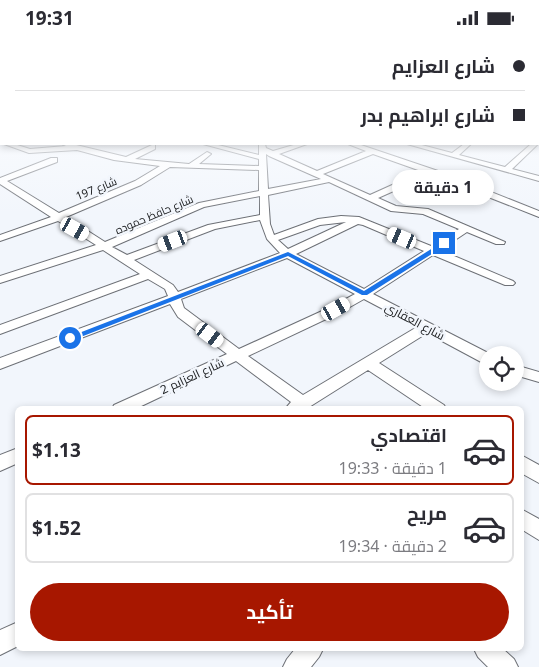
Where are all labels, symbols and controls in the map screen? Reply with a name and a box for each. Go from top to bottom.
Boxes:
text: 19:31 [25,5,74,31]
text: شارع العزايم [392,53,495,79]
text: شارع ابراهيم بدر [361,102,495,128]
callout: 1 دقيقة [393,171,495,205]
street label: شارع 197 [73,173,119,204]
text: 1 دقيقة [414,176,472,198]
street label: شارع حافظ حموده [113,191,196,238]
car [58,215,91,243]
car [385,225,418,251]
car [156,229,189,253]
route end [433,232,455,254]
car [319,295,352,323]
street label: شارع العقاري [381,298,448,346]
car [193,320,226,350]
route start [59,327,81,349]
map controls [479,346,524,391]
button: locate [479,346,524,391]
street label: شارع العزايم 2 [157,354,227,398]
text: اقتصادي [371,422,447,448]
icon: car [462,428,507,473]
text: $1.13 [32,437,81,463]
text: 1 دقيقة · 19:33 [339,457,447,479]
text: مريح [407,500,447,526]
icon: car [462,506,507,551]
text: $1.52 [32,515,81,541]
text: 2 دقيقة · 19:34 [339,535,447,557]
button: تأكيد [30,583,509,641]

